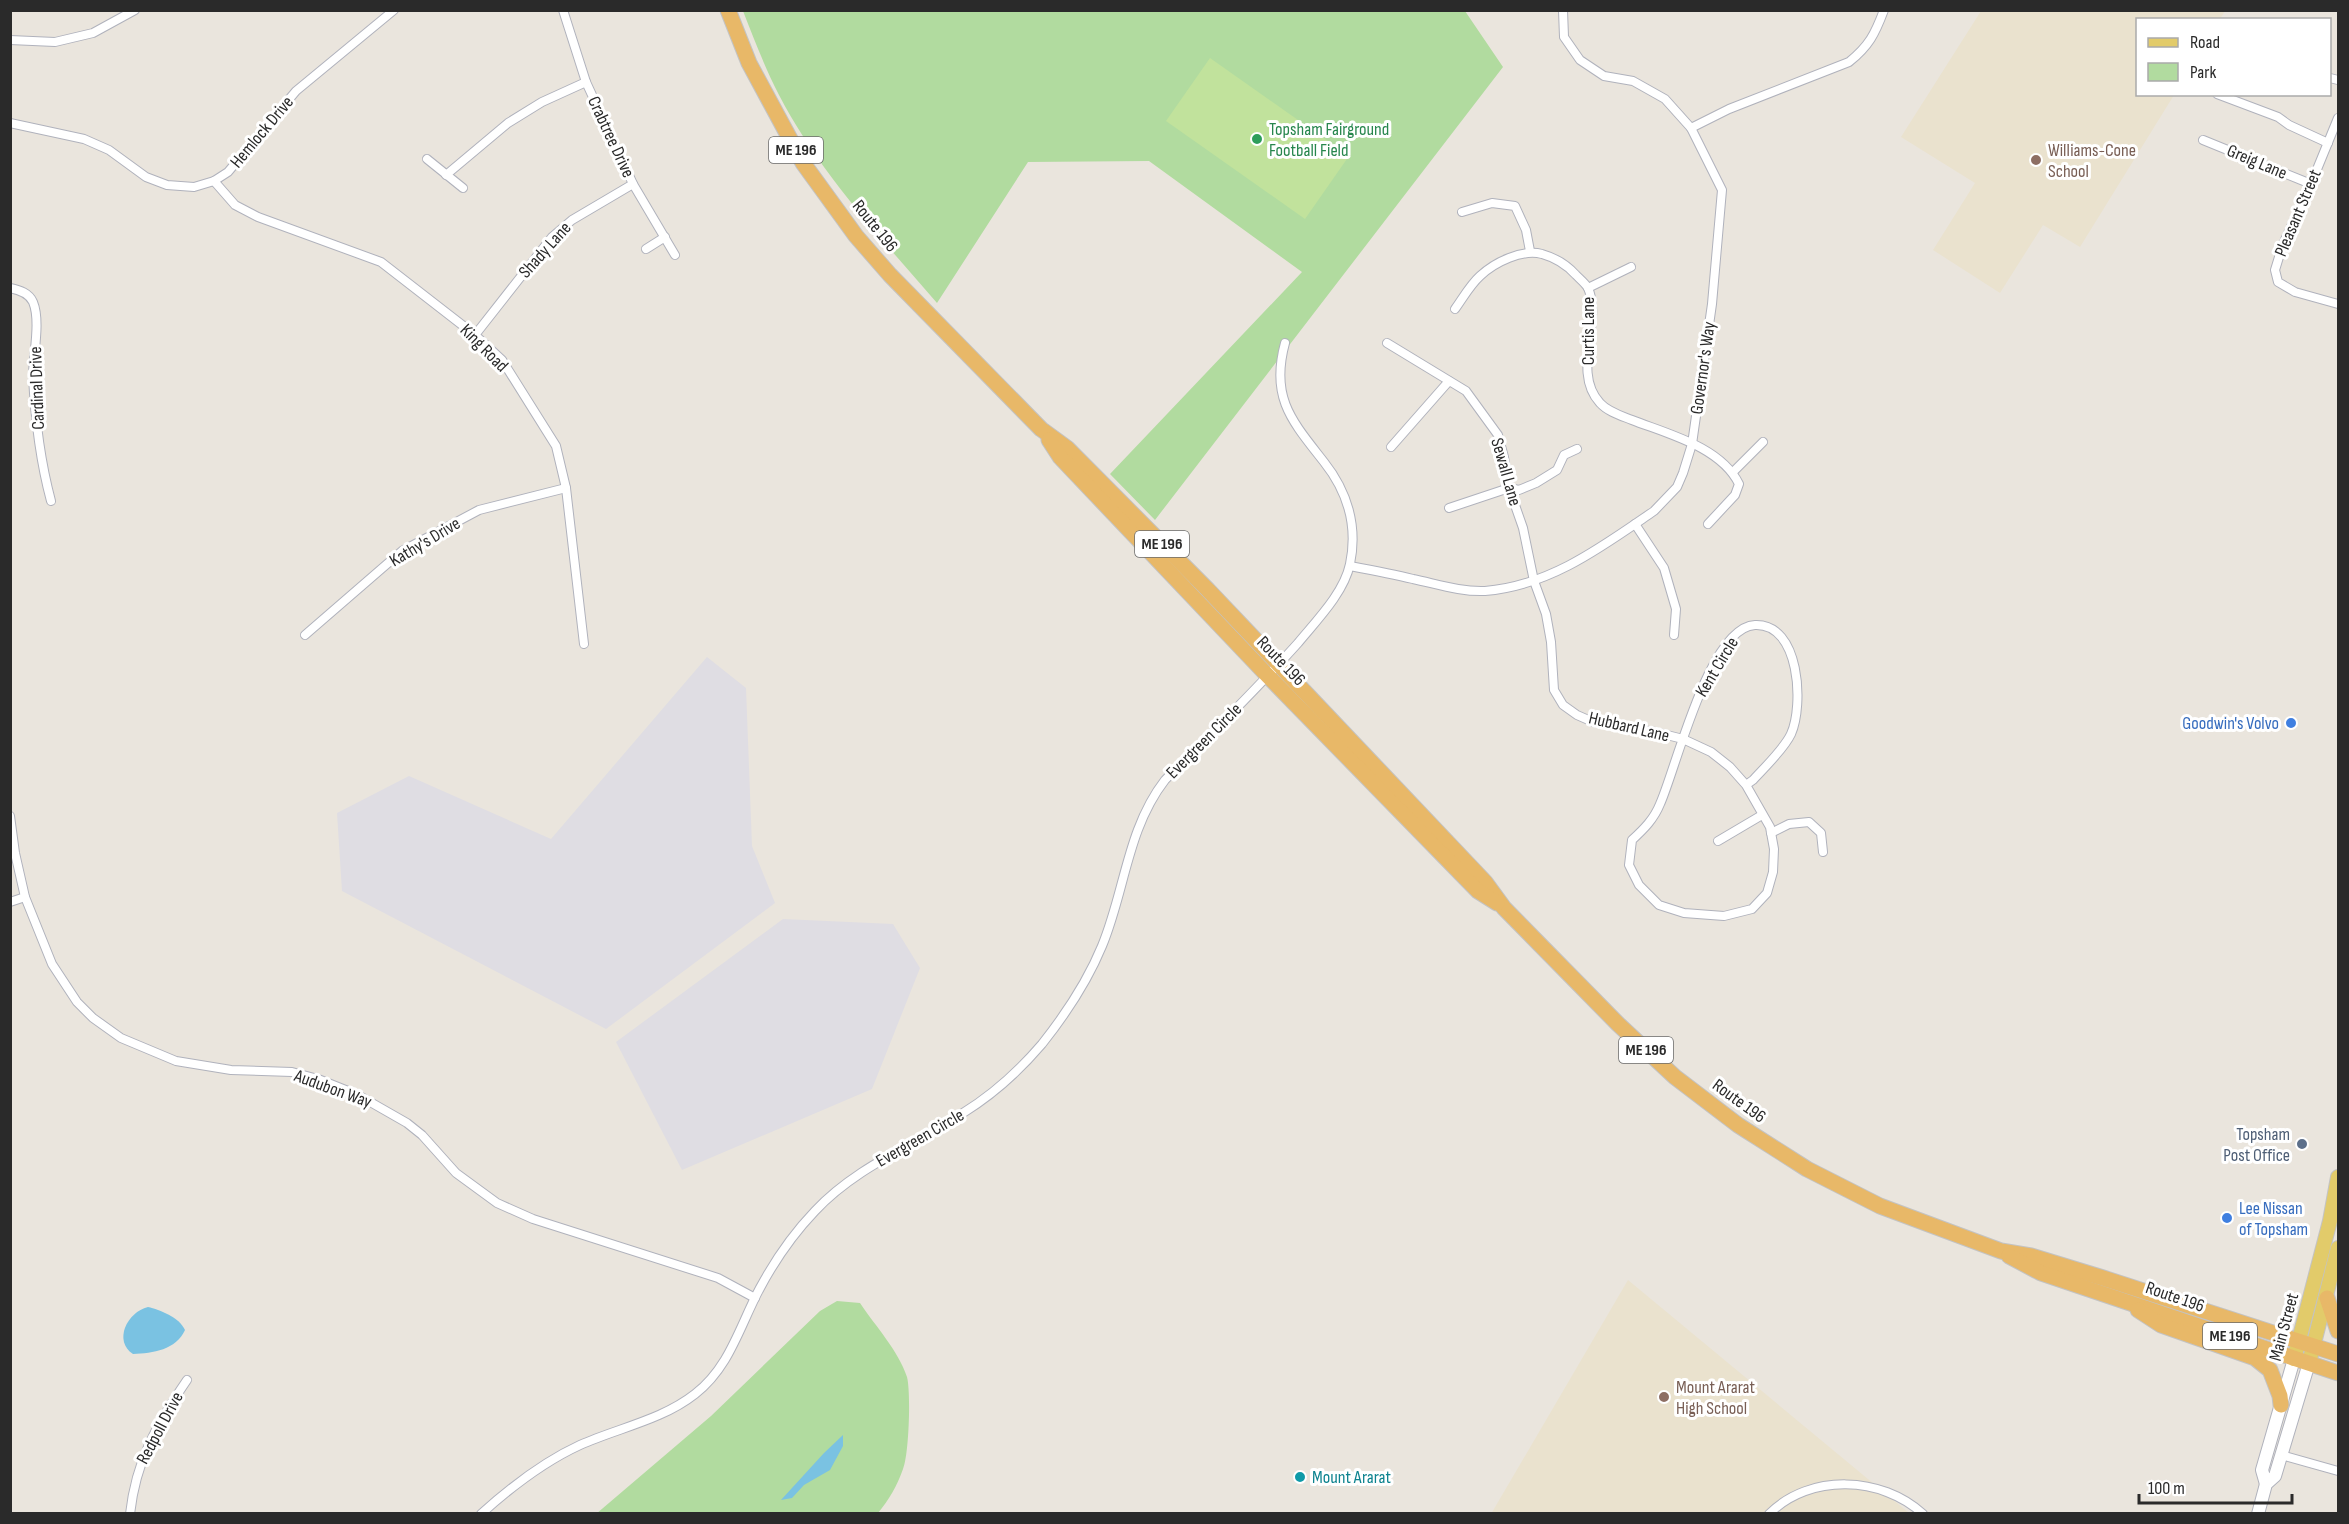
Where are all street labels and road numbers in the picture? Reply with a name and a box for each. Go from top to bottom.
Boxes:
street label: Hemlock Drive [226,92,298,172]
street label: Crabtree Drive [583,93,639,181]
road number: ME 196 [769,137,823,163]
street label: Greig Lane [2224,140,2290,184]
street label: Pleasant Street [2270,166,2326,260]
street label: Route 196 [848,196,902,256]
street label: Shady Lane [514,218,576,282]
street label: Curtis Lane [1578,297,1599,365]
street label: King Road [456,320,512,376]
street label: Governor's Way [1686,320,1720,416]
street label: Cardinal Drive [25,346,49,430]
street label: Sewall Lane [1486,436,1526,508]
street label: Kathy's Drive [386,513,464,571]
road number: ME 196 [1135,531,1189,557]
street label: Route 196 [1252,632,1310,690]
street label: Kent Circle [1691,633,1743,701]
street label: Evergreen Circle [1162,699,1246,783]
street label: Hubbard Lane [1587,708,1671,746]
road number: ME 196 [1619,1037,1673,1063]
street label: Audubon Way [291,1065,375,1113]
street label: Route 196 [1708,1075,1770,1127]
street label: Evergreen Circle [872,1104,968,1172]
street label: Route 196 [2143,1277,2207,1317]
street label: Main Street [2265,1290,2303,1363]
road number: ME 196 [2203,1323,2257,1349]
street label: Redpoll Drive [132,1388,188,1468]

